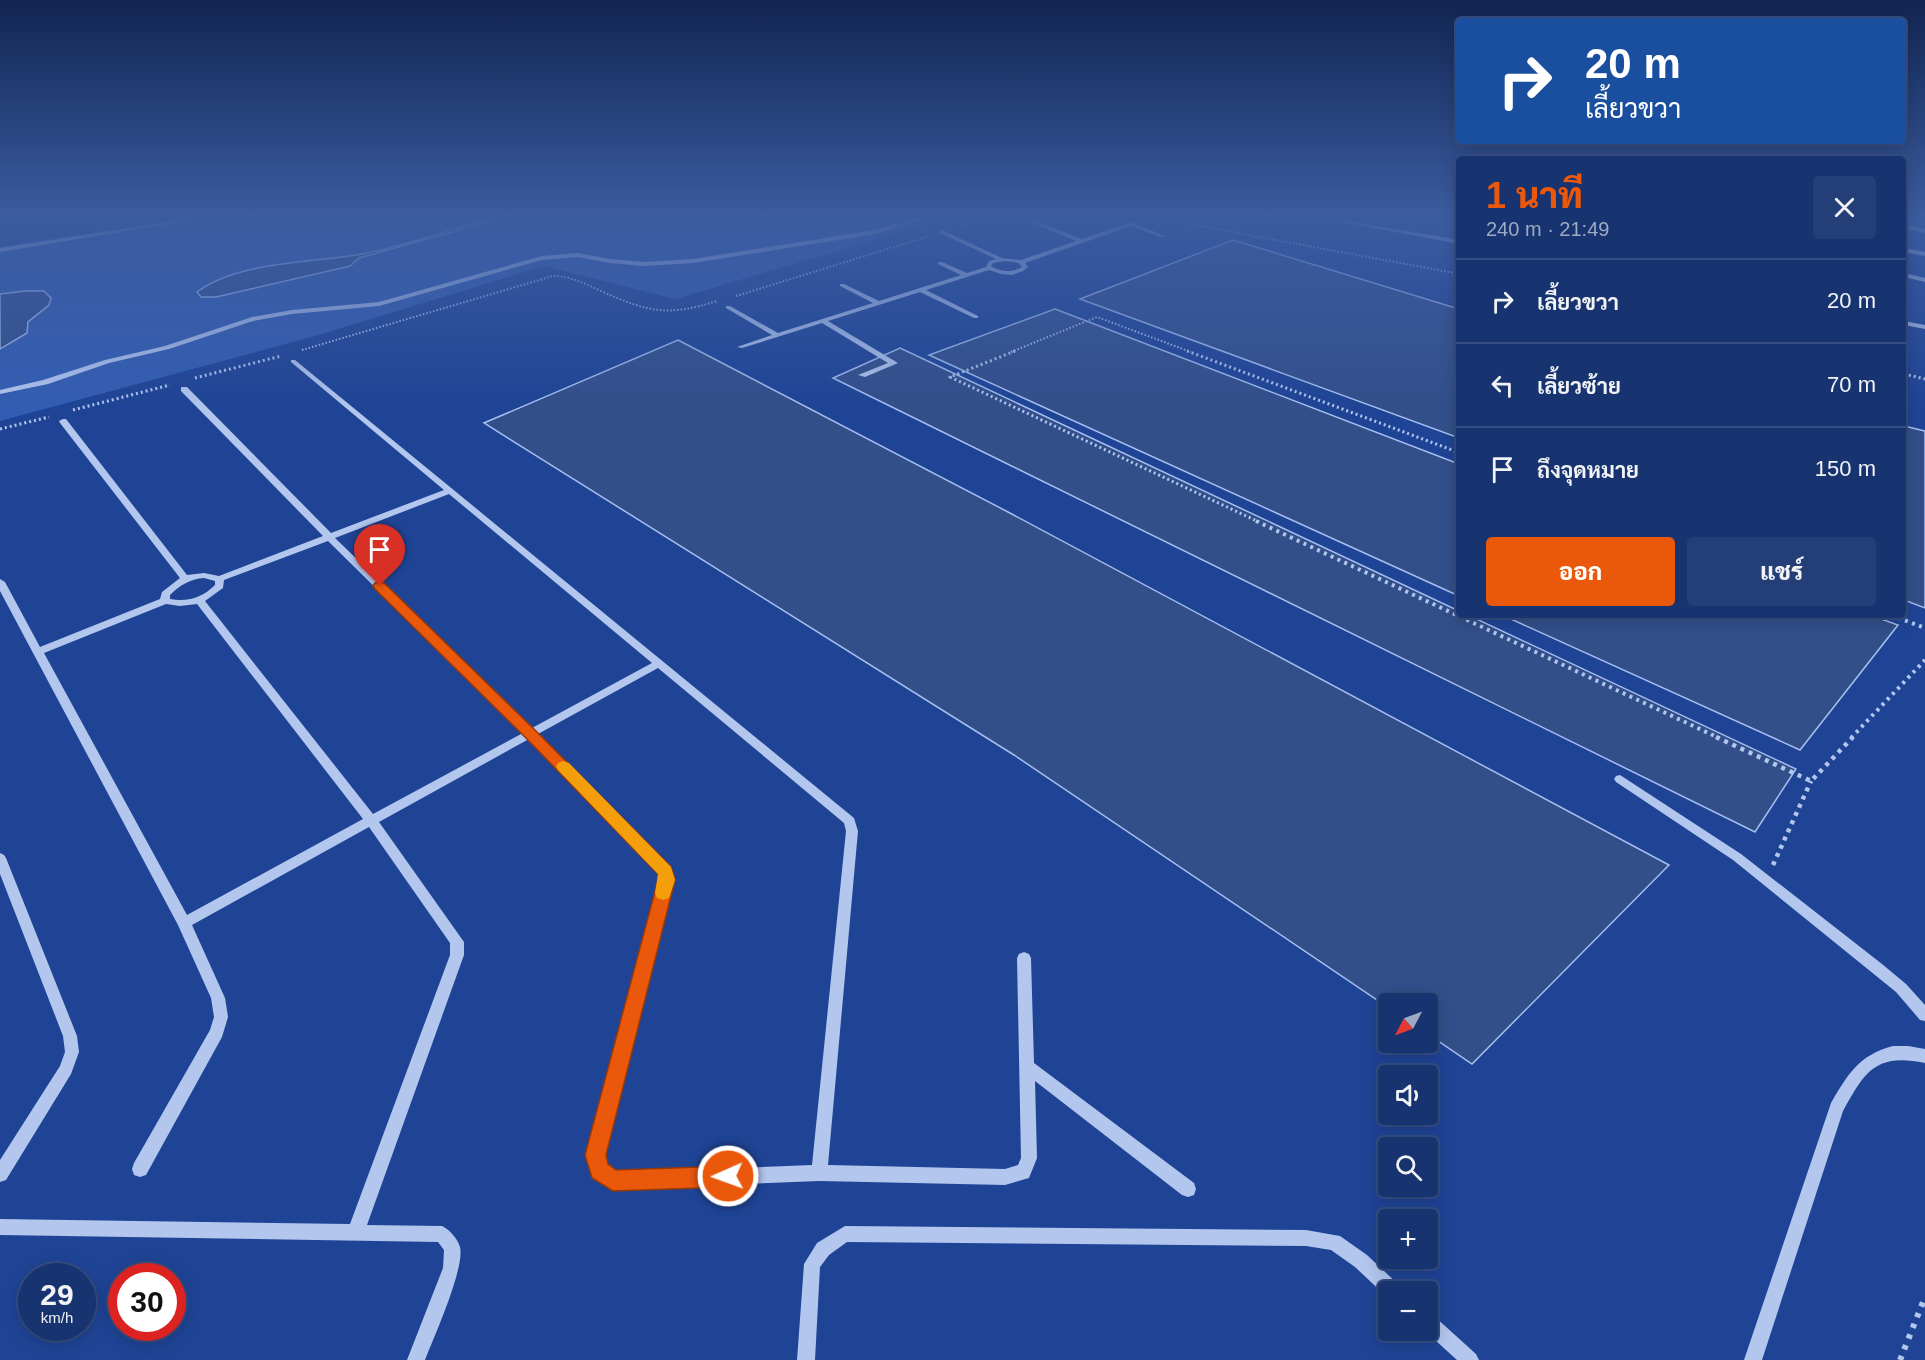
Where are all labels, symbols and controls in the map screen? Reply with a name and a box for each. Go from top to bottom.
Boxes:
text: 20 m [1585,40,1681,87]
icon: right [1486,42,1564,120]
text: เลี้ยวขวา [1585,94,1681,124]
text: 1 นาที [1486,175,1583,216]
button: close [1813,176,1876,239]
text: 240 m · 21:49 [1486,218,1609,240]
icon: right [1486,285,1519,318]
text: 20 m [1827,288,1876,313]
text: เลี้ยวขวา [1537,290,1619,315]
icon: left [1486,369,1519,402]
text: 70 m [1827,372,1876,397]
text: เลี้ยวซ้าย [1537,374,1621,399]
icon: arrive [1486,453,1519,486]
text: 150 m [1815,456,1876,481]
text: ถึงจุดหมาย [1537,458,1639,483]
pin [354,524,405,586]
icon: arrive [363,533,396,566]
button: ออก [1486,537,1675,606]
button: แชร์ [1687,537,1876,606]
north arrow [1378,993,1438,1053]
map controls [1378,993,1438,1341]
button: sound [1378,1065,1438,1125]
button: search [1378,1137,1438,1197]
position arrow [696,1144,760,1208]
button: + [1378,1209,1438,1269]
speed limit sign: 30 [108,1263,186,1341]
text: 29 [40,1278,74,1311]
button: − [1378,1281,1438,1341]
text: km/h [41,1309,73,1326]

